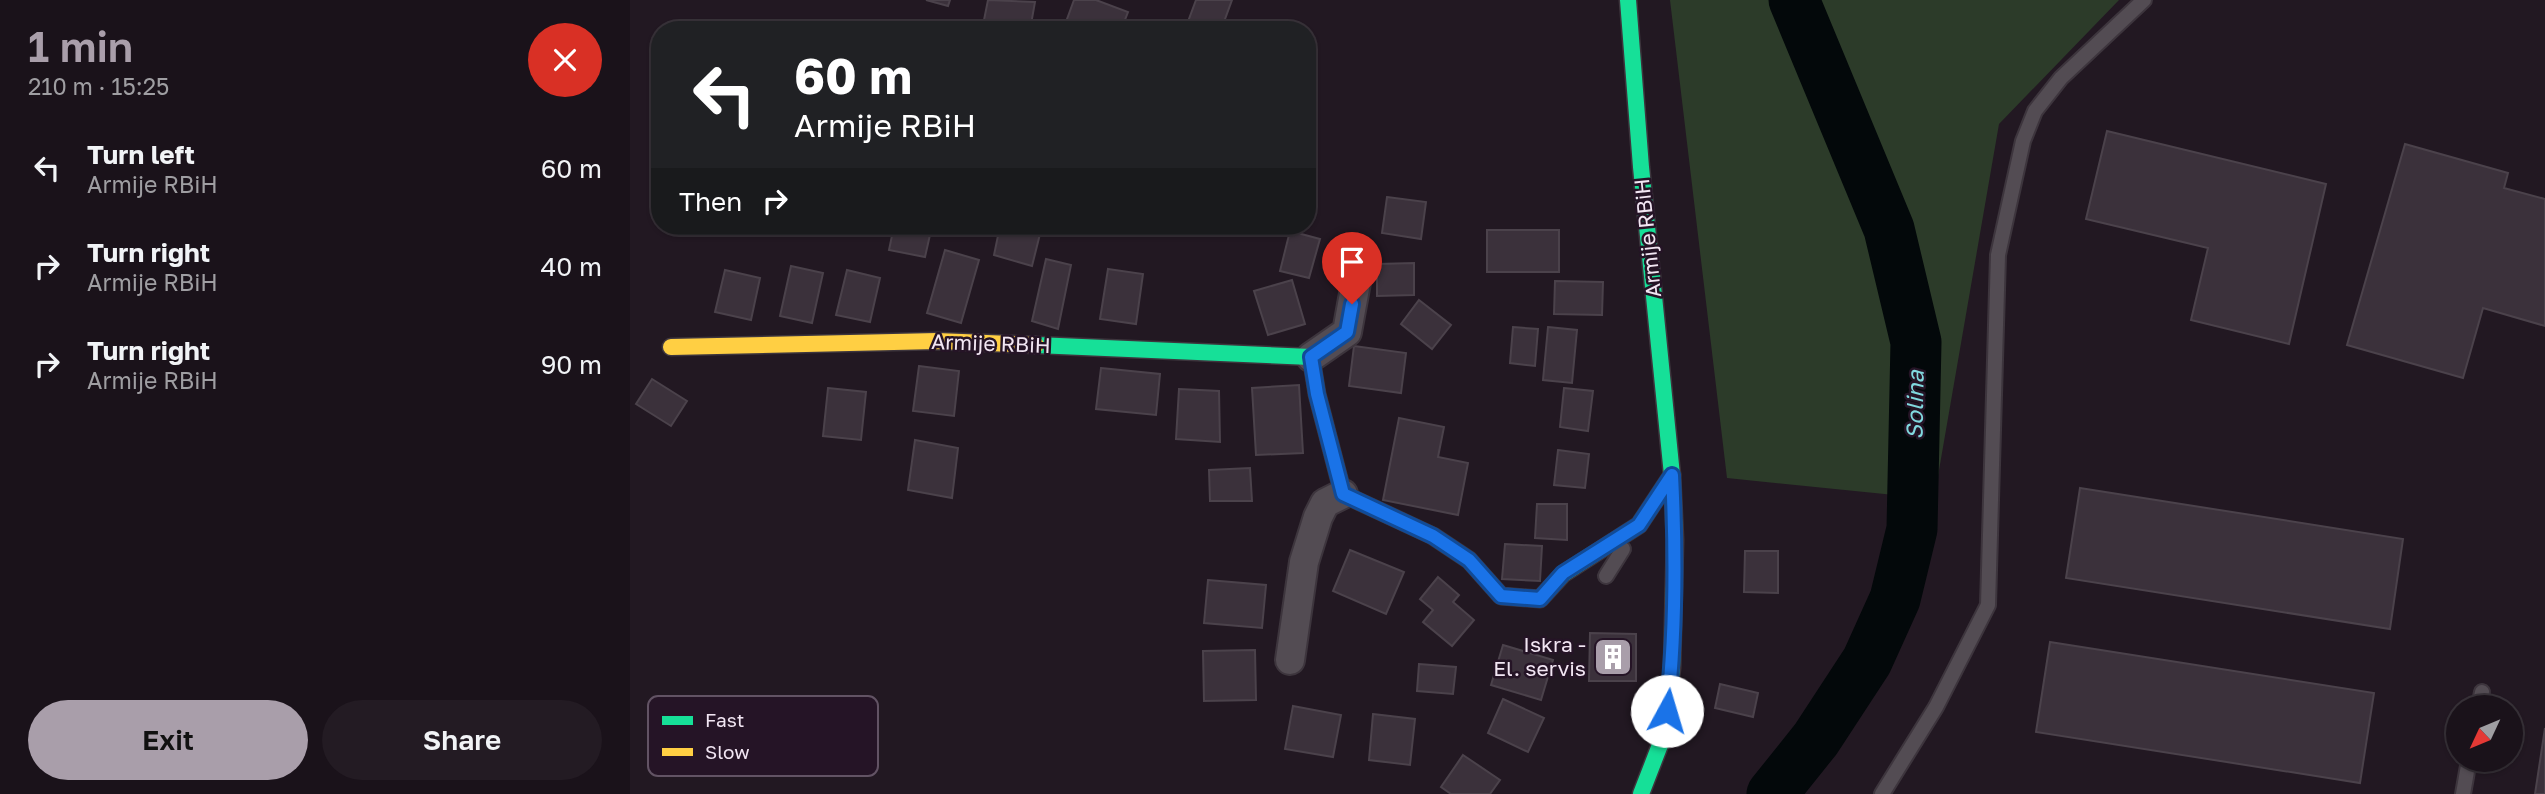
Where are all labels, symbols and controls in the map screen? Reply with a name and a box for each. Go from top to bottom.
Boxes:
text: 1 min [28,21,133,71]
button: close [528,23,602,97]
text: 60 m [794,46,912,105]
icon: left [679,49,770,140]
text: 210 m · 15:25 [28,72,169,100]
text: Armije RBiH [794,106,976,144]
text: Turn left [87,139,195,170]
icon: left [28,149,66,187]
text: 60 m [541,153,602,184]
text: Armije RBiH [87,170,218,198]
street label: Armije RBiH [1628,177,1666,299]
icon: right [756,182,794,220]
text: Then [679,186,742,217]
pin [1322,232,1382,304]
text: Turn right [87,237,210,268]
icon: arrive [1333,243,1371,281]
icon: right [28,247,66,285]
text: 40 m [541,251,602,282]
text: Armije RBiH [87,268,218,296]
street label: Armije RBiH [931,328,1051,358]
text: Turn right [87,335,210,366]
icon: right [28,345,66,383]
text: 90 m [541,349,602,380]
text: Armije RBiH [87,366,218,394]
water label: Solina [1899,369,1929,440]
place label: Iskra - El. servis [1493,631,1586,681]
building icon: Iskra - El. servis [1592,636,1634,678]
position arrow [1630,674,1704,748]
north arrow [2446,695,2524,772]
map controls [2446,695,2523,772]
legend [648,696,878,776]
button: Exit [28,700,308,780]
button: Share [322,700,602,780]
text: Fast [705,708,744,731]
text: Slow [705,740,750,763]

